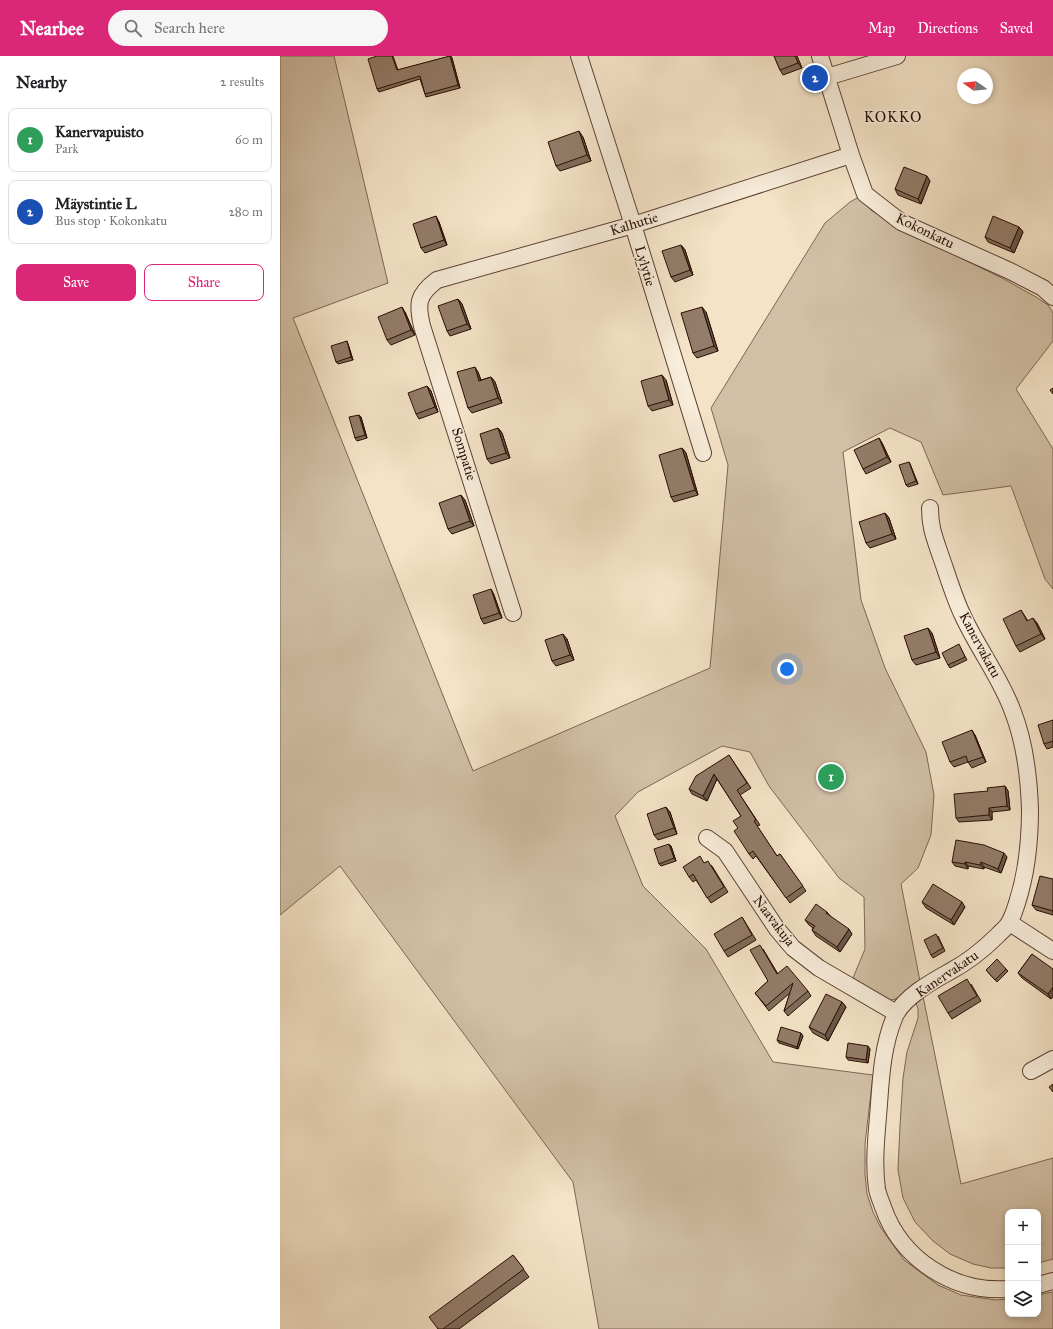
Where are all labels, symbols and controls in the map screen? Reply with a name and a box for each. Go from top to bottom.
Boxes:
search box [108,10,388,46]
text: Nearbee [20,17,84,40]
icon: search [122,17,144,39]
text: Search here [154,19,225,37]
text: Map [868,20,895,37]
text: Directions [917,20,978,37]
text: Saved [1000,20,1033,37]
pin: 2 [802,63,828,93]
north arrow [957,68,993,104]
text: Nearby [16,72,67,93]
text: 2 results [220,74,264,90]
district label: KOKKO [864,108,922,126]
text: Kanervapuisto [55,123,144,141]
text: 1 [27,132,33,148]
text: 60 m [235,132,263,148]
text: Park [55,141,79,157]
text: Mäystintie L [55,195,137,213]
text: 2 [27,204,33,220]
text: 280 m [228,204,263,220]
street label: Kalhutie [608,209,660,239]
street label: Kokonkatu [893,210,957,253]
text: Bus stop · Kokonkatu [55,213,167,229]
street label: Lylytie [631,244,659,288]
button: Save [16,264,136,301]
button: Share [144,264,264,301]
street label: Sompatie [448,425,480,483]
street label: Kanervakatu [956,609,1005,681]
your location [777,659,797,679]
pin: 1 [818,762,844,792]
street label: Naavakuja [749,892,799,950]
street label: Kanervakatu [912,946,982,1001]
map controls [1005,1209,1041,1317]
button: + [1005,1209,1041,1245]
button: − [1005,1245,1041,1281]
button: layers [1005,1281,1041,1317]

